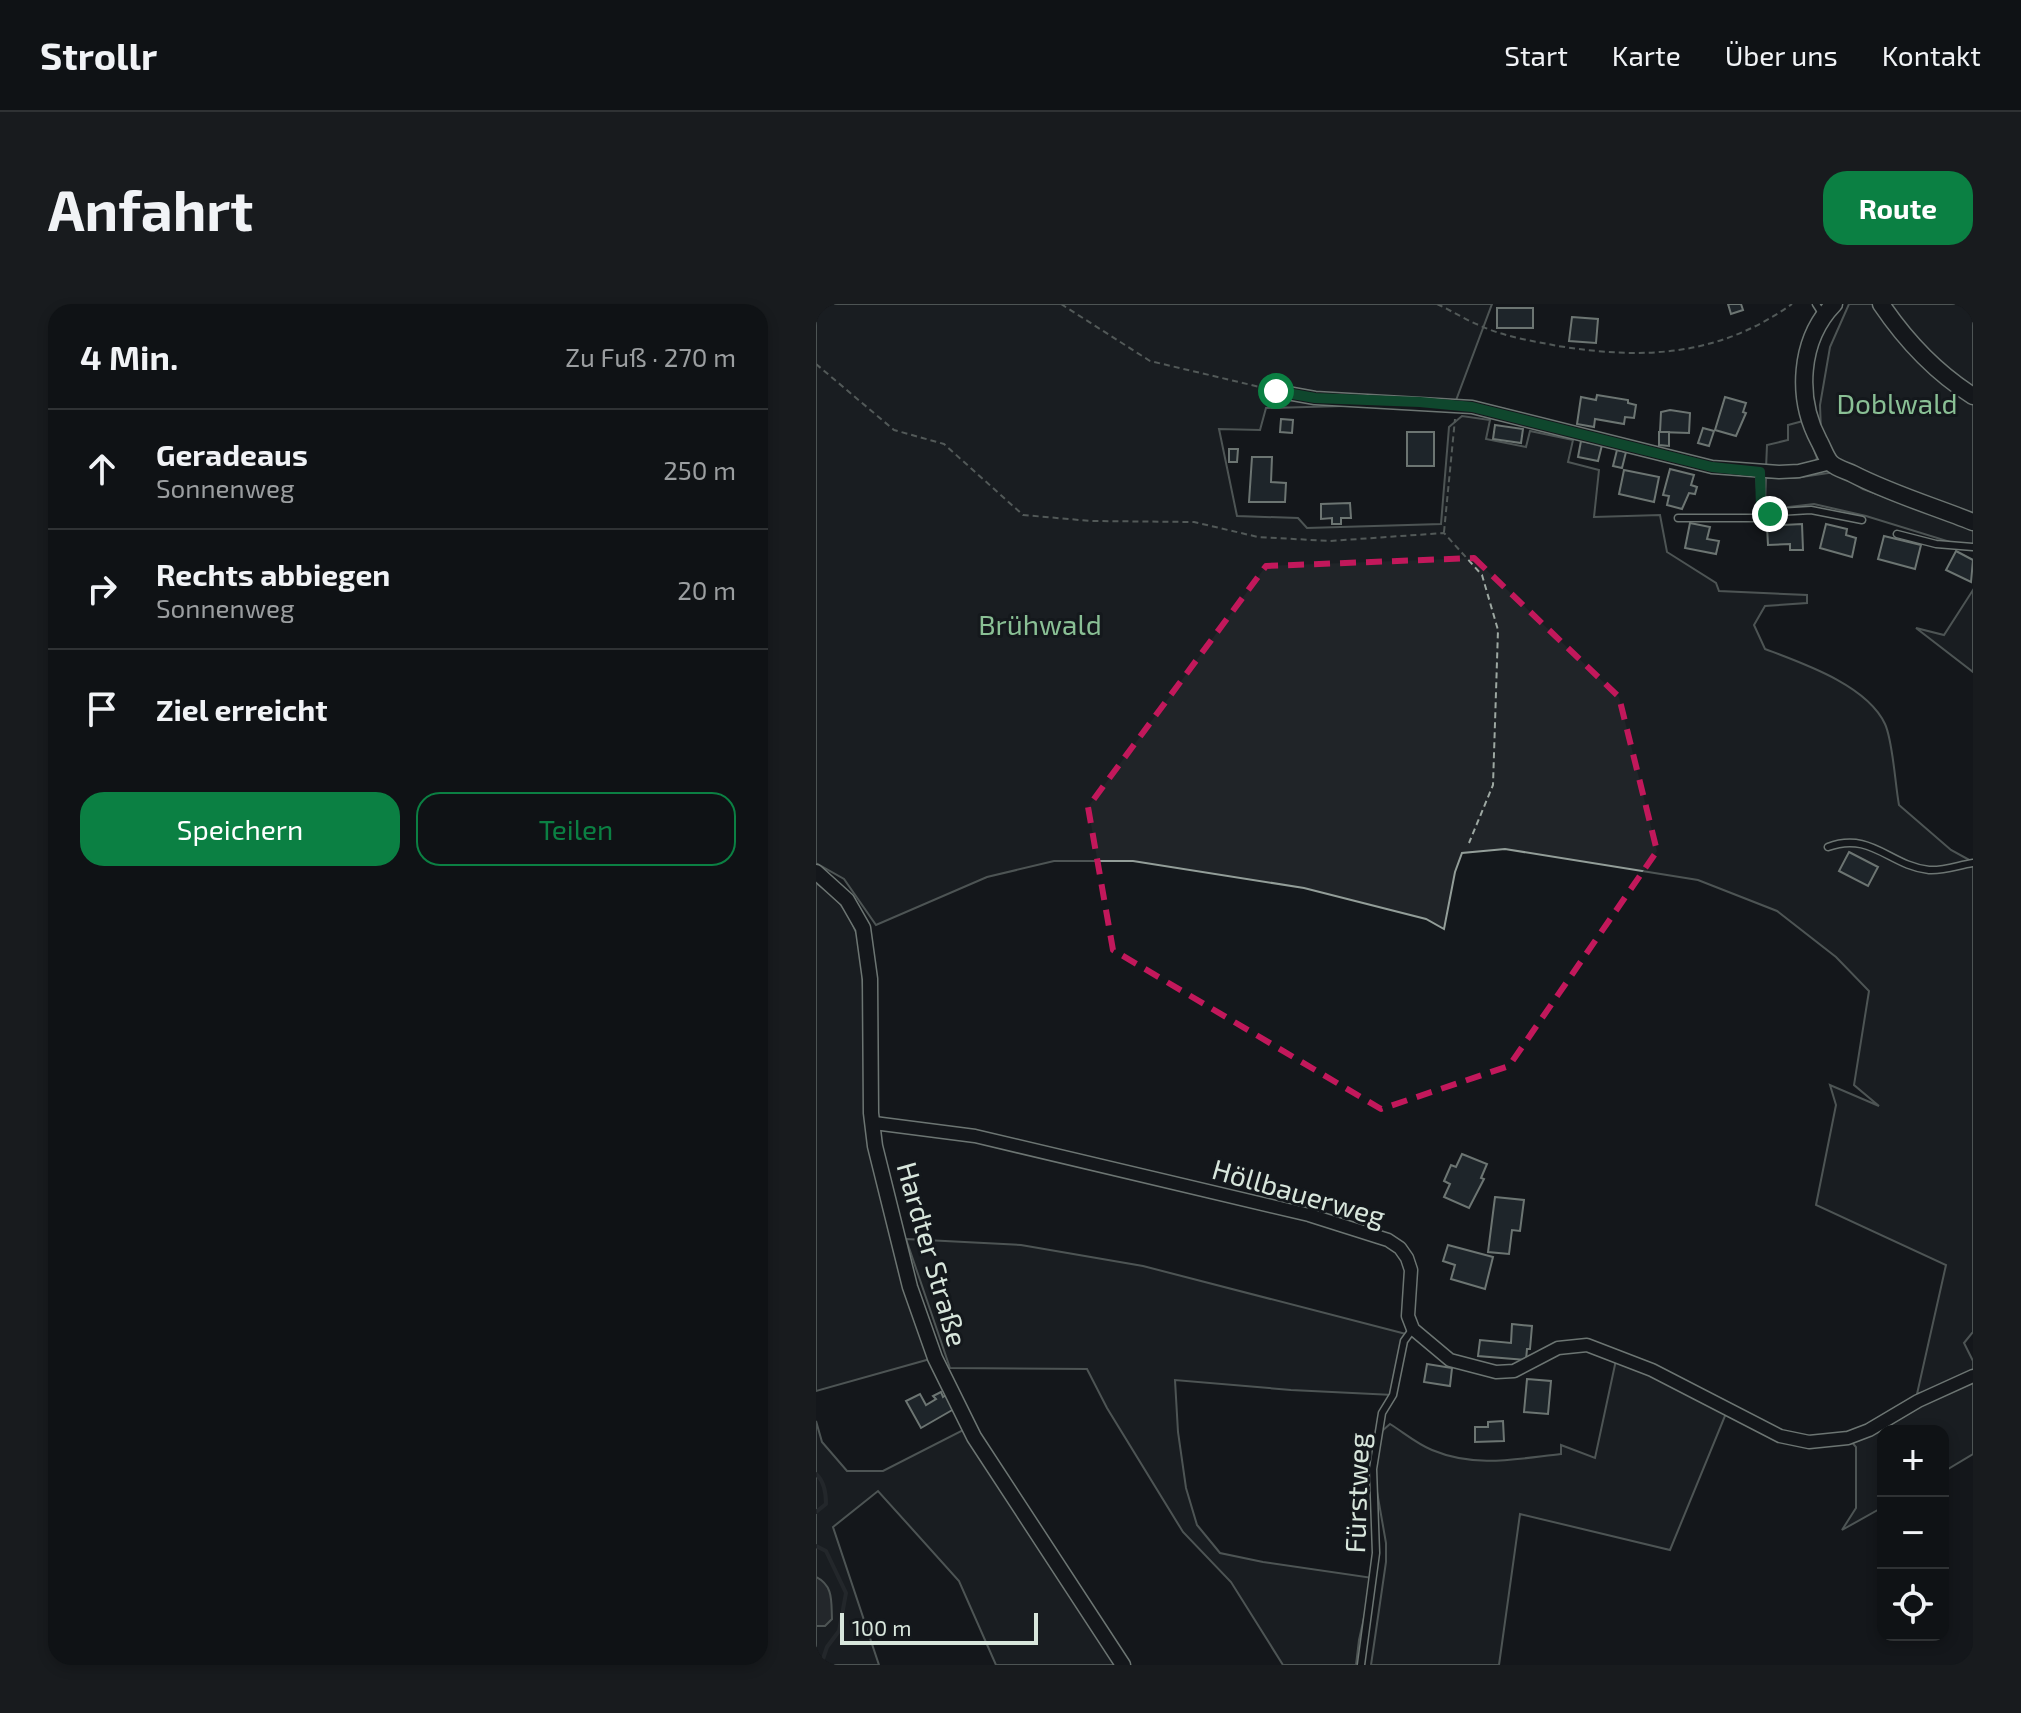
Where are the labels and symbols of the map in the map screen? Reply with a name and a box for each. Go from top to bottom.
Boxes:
route start [1258,373,1294,409]
park label: Doblwald [1836,386,1958,420]
route end [1752,496,1788,532]
park label: Brühwald [978,607,1102,641]
street label: Höllbauerweg [1209,1151,1390,1233]
street label: Hardter Straße [890,1158,976,1350]
street label: Fürstweg [1337,1432,1375,1554]
scale bar [840,1609,1038,1645]

